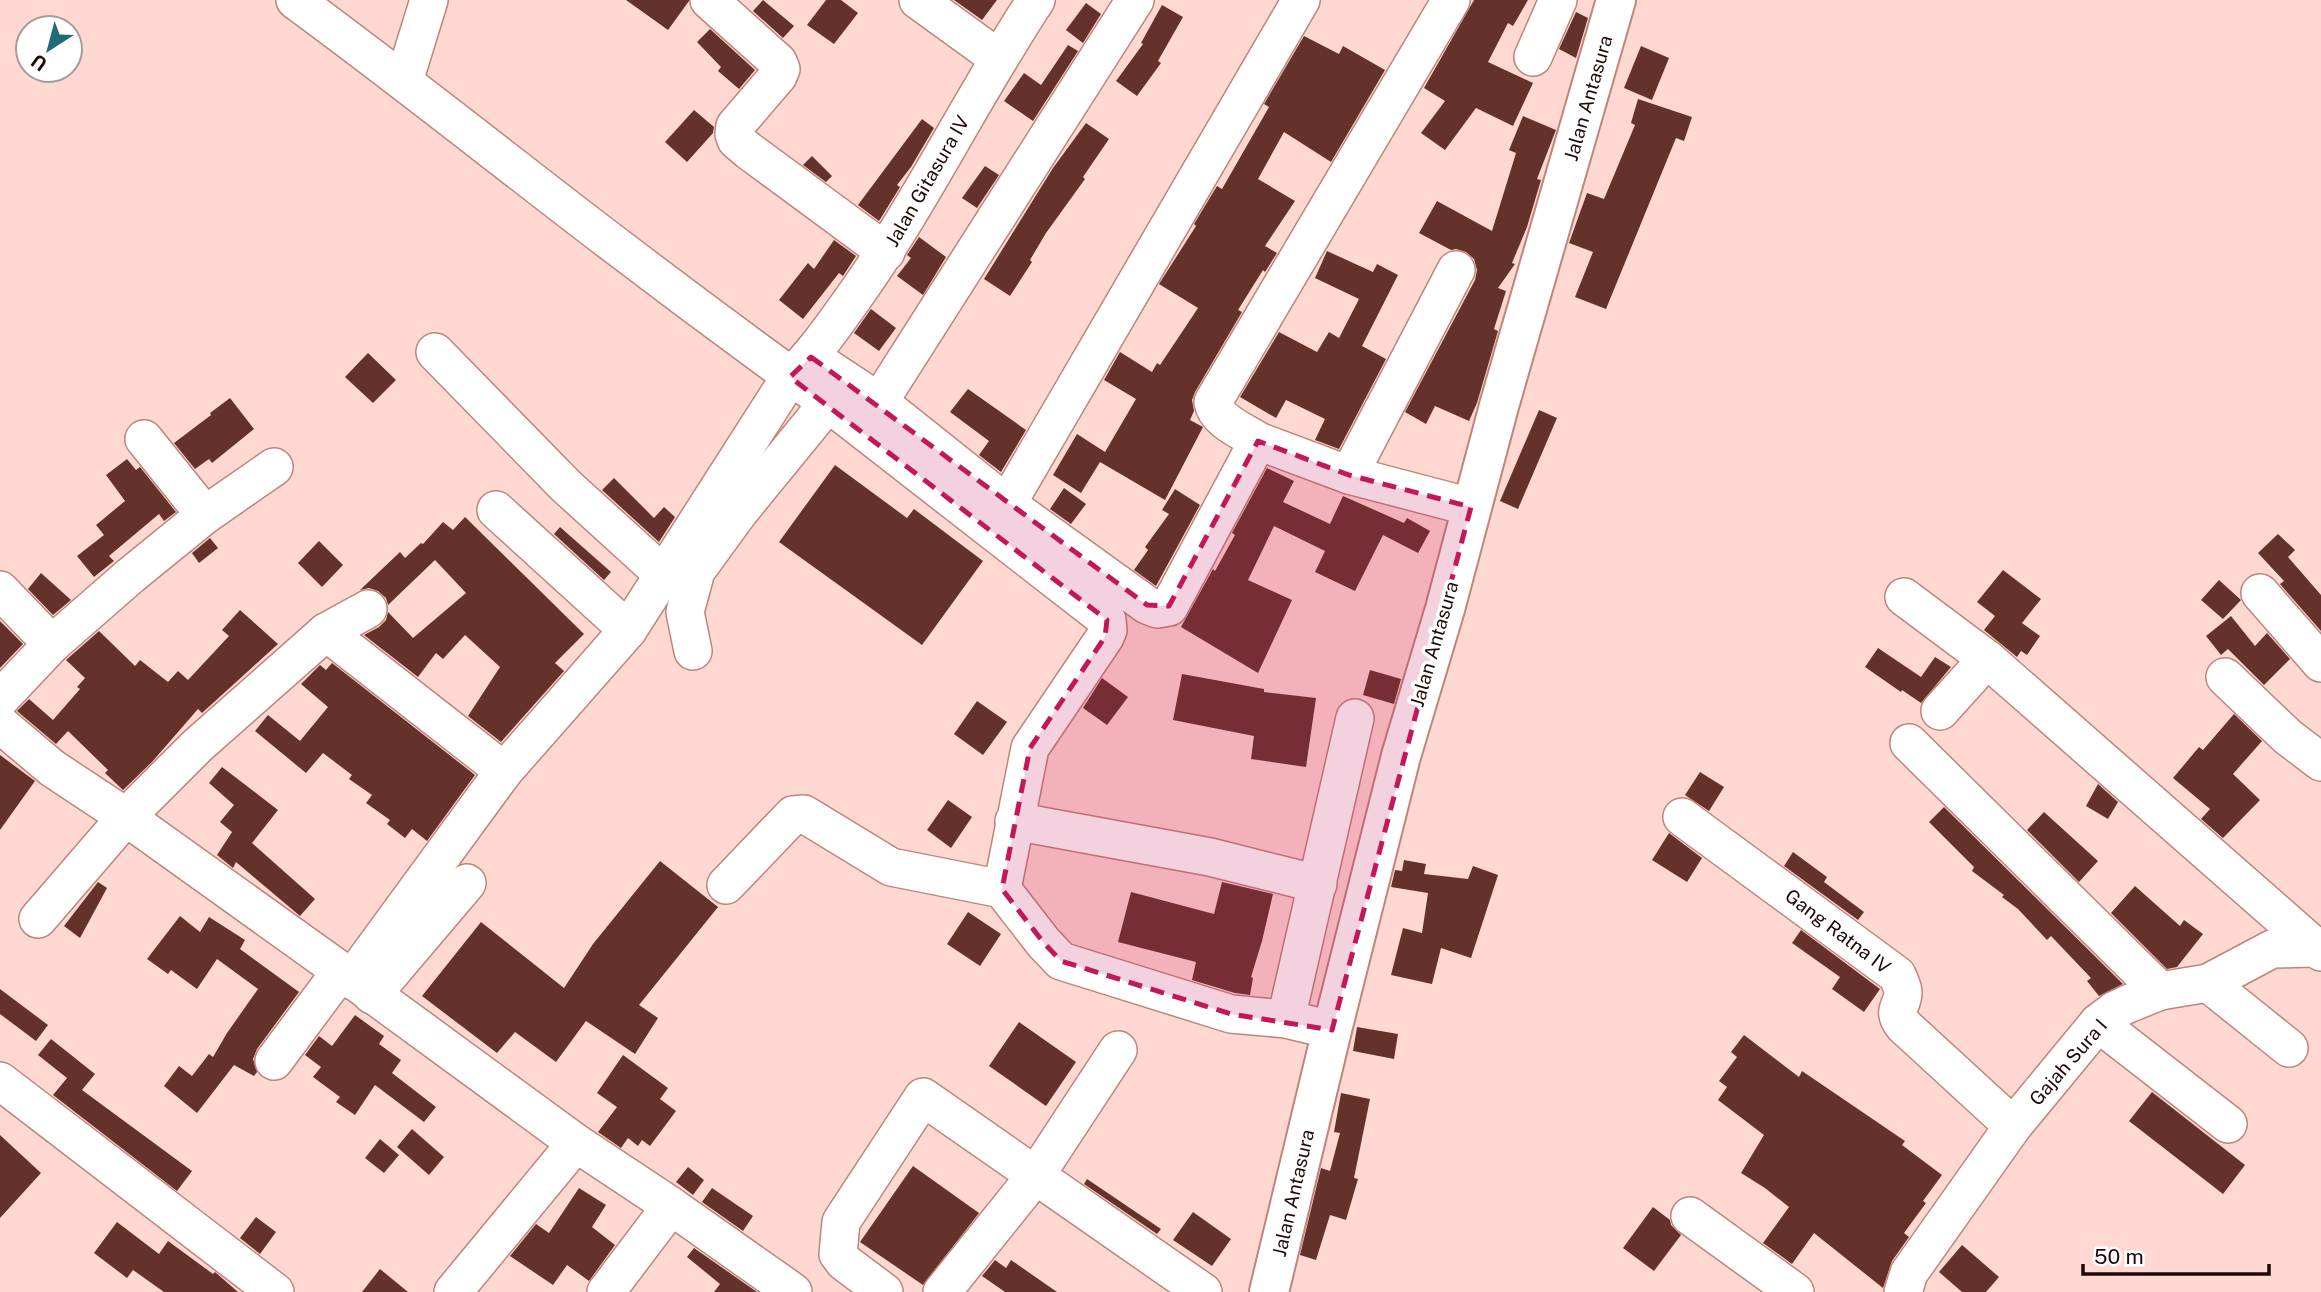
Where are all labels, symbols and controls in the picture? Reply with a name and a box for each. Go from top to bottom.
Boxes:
north arrow [14,14,84,84]
street label: Jalan Antasura [1560,33,1616,163]
text: U [27,50,51,76]
street label: Jalan Gitasura IV [881,112,973,250]
street label: Jalan Antasura [1406,579,1462,709]
street label: Gang Ratna IV [1781,884,1895,978]
street label: Gajah Sura I [2025,1014,2111,1110]
street label: Jalan Antasura [1268,1127,1318,1259]
scale bar [2083,1232,2268,1276]
text: 50 m [2094,1244,2144,1269]

